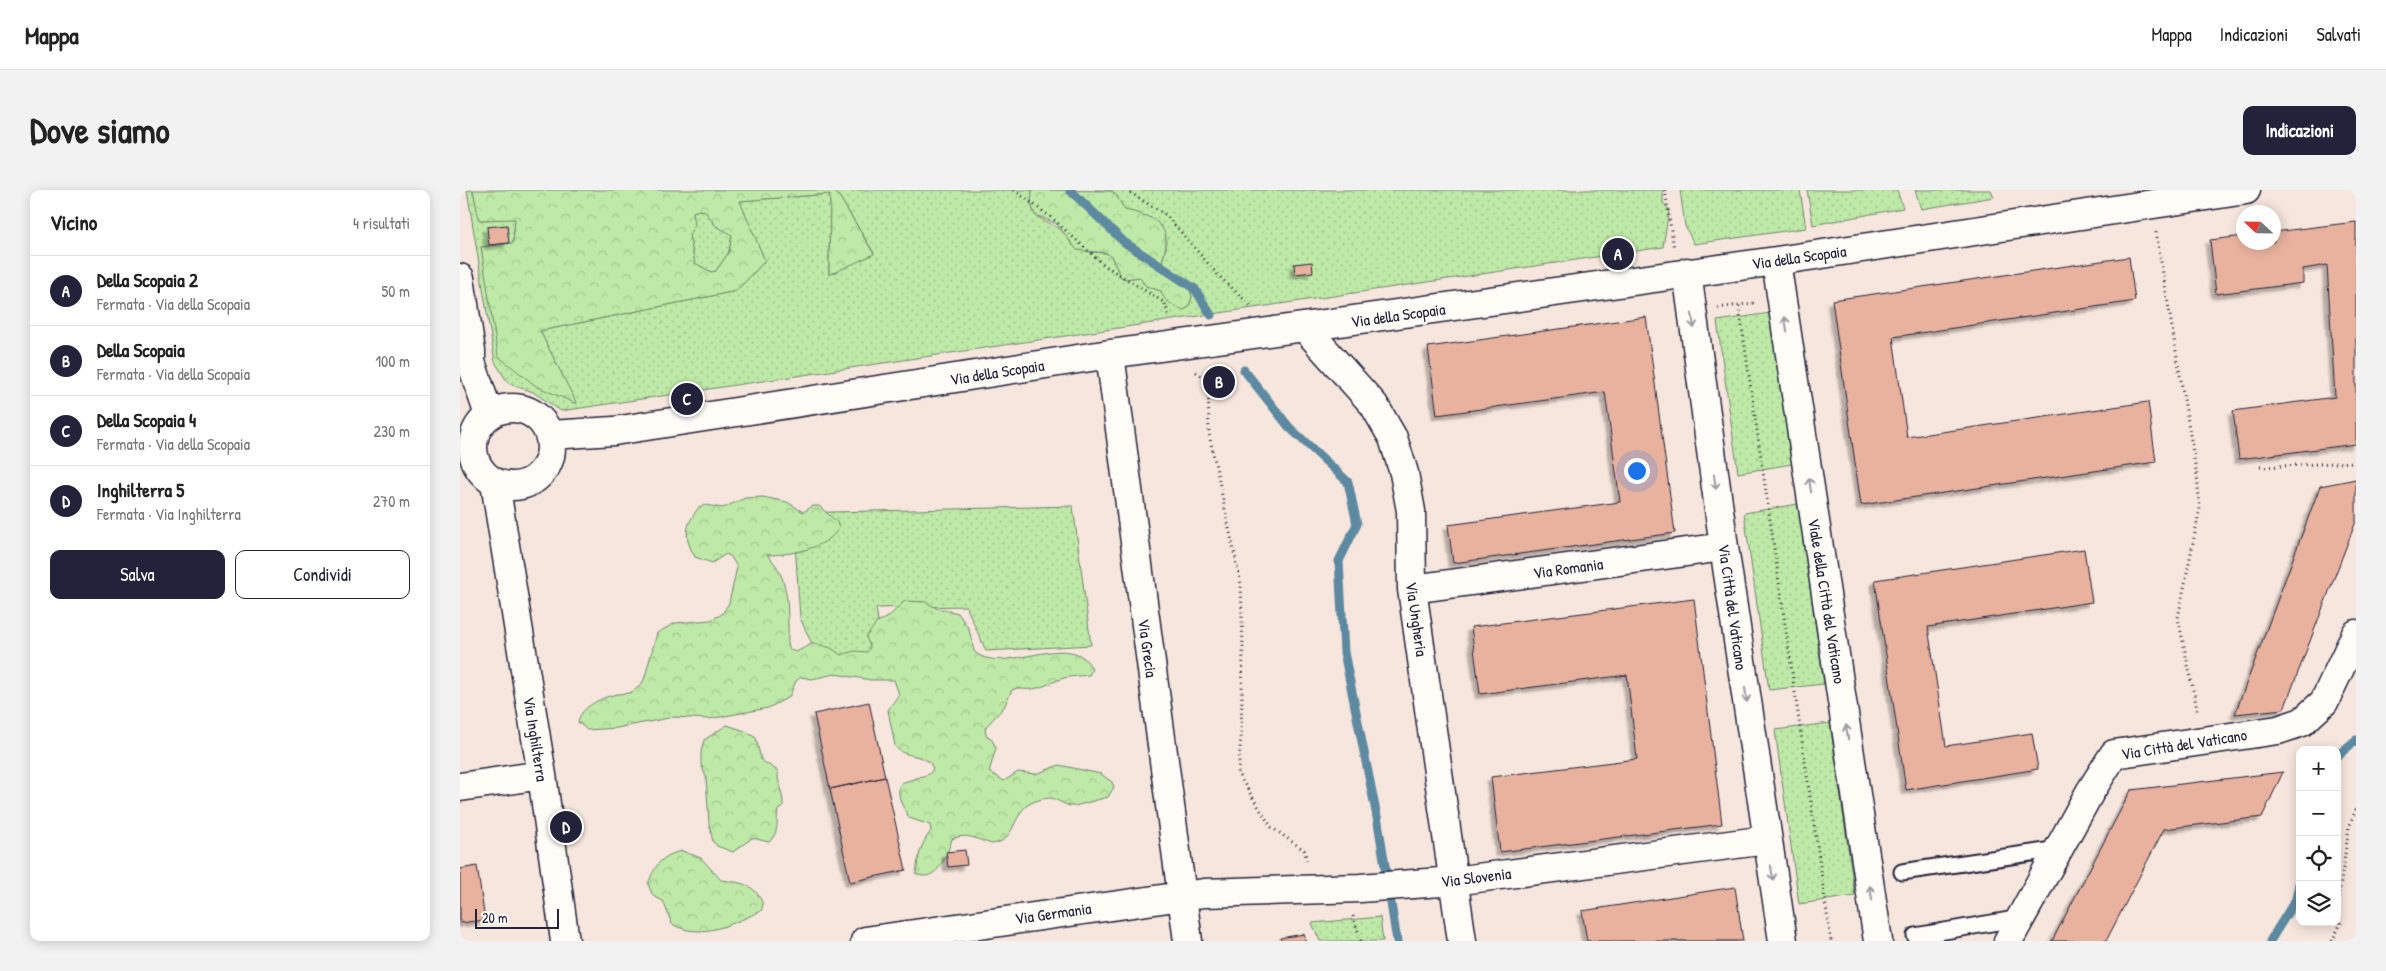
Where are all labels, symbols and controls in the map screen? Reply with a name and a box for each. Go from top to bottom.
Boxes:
text: Mappa [25,19,79,51]
text: Mappa [2152,22,2192,47]
text: Indicazioni [2220,22,2288,47]
text: Salvati [2316,22,2361,47]
button: Indicazioni [2243,106,2356,155]
text: Dove siamo [30,107,170,154]
north arrow [2236,205,2281,250]
text: Vicino [50,208,97,237]
text: 4 risultati [353,212,410,234]
pin: A [1602,235,1634,273]
street label: Via della Scopaia [1750,239,1848,275]
text: Della Scopaia 2 [97,267,198,293]
text: A [62,280,70,302]
text: 50 m [382,280,410,302]
text: Fermata · Via della Scopaia [97,293,250,315]
street label: Via della Scopaia [1349,297,1447,333]
one-way arrow [1688,312,1698,328]
one-way arrow [1780,317,1790,333]
text: Della Scopaia [97,337,185,363]
text: B [62,350,70,372]
text: 100 m [375,350,410,372]
street label: Via della Scopaia [948,354,1046,390]
text: Fermata · Via della Scopaia [97,363,250,385]
pin: B [1203,363,1235,401]
pin: C [671,380,703,418]
text: Della Scopaia 4 [97,407,196,433]
text: C [62,420,70,442]
text: 230 m [374,420,410,442]
text: Fermata · Via della Scopaia [97,433,250,455]
your location [1624,458,1650,484]
one-way arrow [1710,473,1720,489]
text: Inghilterra 5 [97,477,184,503]
one-way arrow [1805,477,1815,493]
text: D [62,490,70,512]
text: 270 m [373,490,410,512]
text: Fermata · Via Inghilterra [97,503,241,525]
street label: Viale della Città del Vaticano [1803,517,1851,686]
street label: Via Città del Vaticano [1713,543,1753,672]
button: Salva [50,550,225,599]
button: Condividi [235,550,410,599]
street label: Via Romania [1532,552,1604,584]
street label: Via Ungheria [1401,580,1433,658]
street label: Via Grecia [1133,617,1163,679]
one-way arrow [1741,686,1751,702]
street label: Via Inghilterra [518,695,554,783]
street label: Via Città del Vaticano [2120,723,2249,765]
one-way arrow [1842,724,1852,740]
map controls [2296,746,2341,926]
button: + [2296,746,2341,791]
button: − [2296,791,2341,836]
pin: D [550,808,582,846]
button: locate [2296,836,2341,881]
street label: Via Slovenia [1440,862,1512,892]
one-way arrow [1768,864,1778,880]
button: layers [2296,881,2341,926]
one-way arrow [1866,885,1876,901]
street label: Via Germania [1013,897,1093,929]
scale bar [475,906,559,929]
text: 20 m [482,908,508,927]

